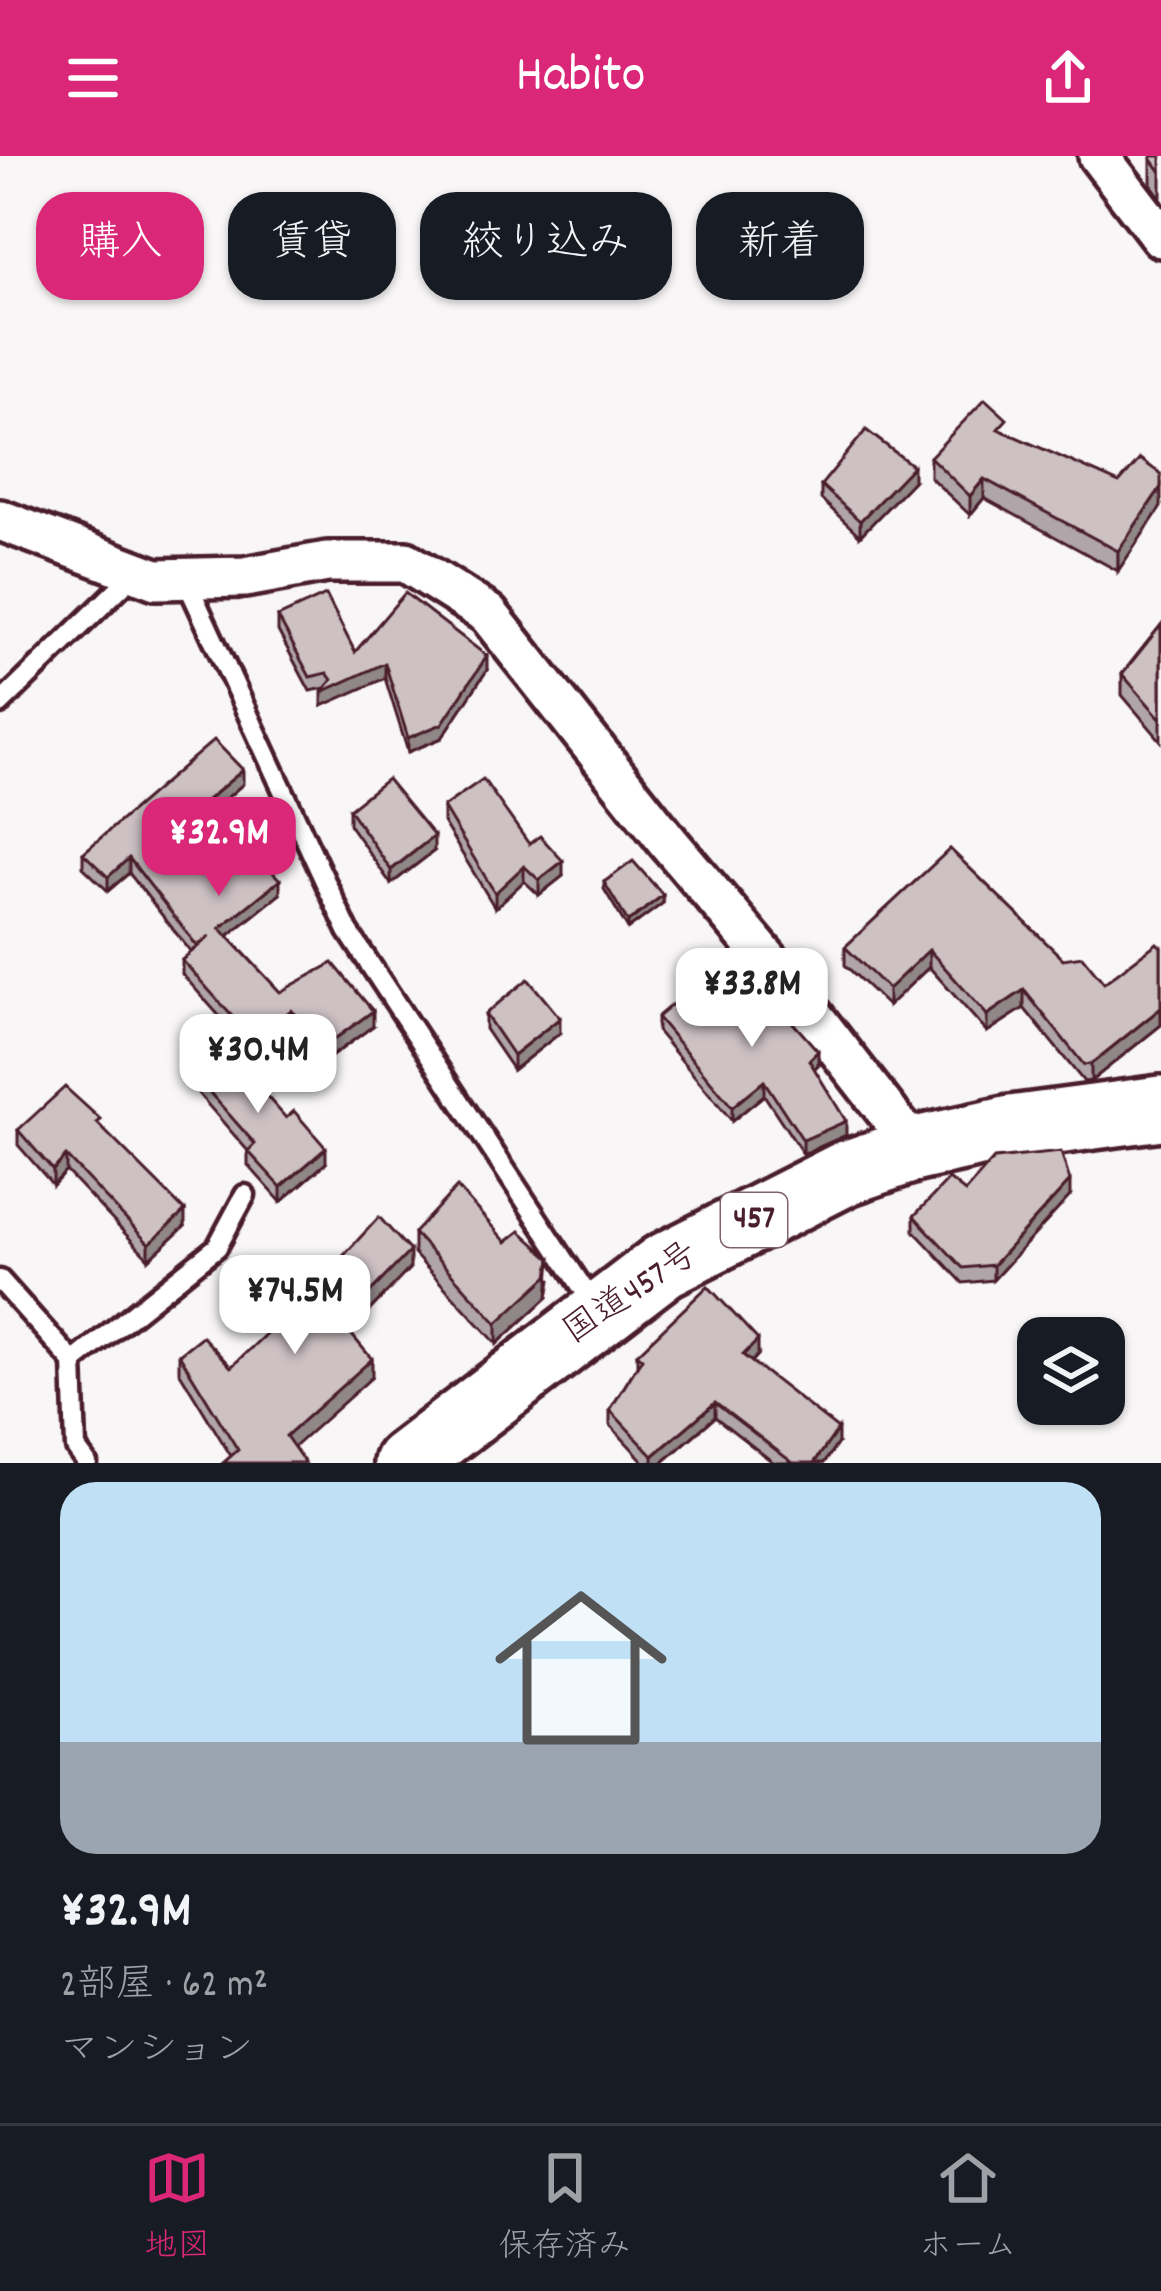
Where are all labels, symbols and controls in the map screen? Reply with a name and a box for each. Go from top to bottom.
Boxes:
text: Habito [515,40,646,117]
icon: menu [60,45,126,111]
icon: share [1035,45,1101,111]
chip: 購入 [36,192,204,300]
chip: 賃貸 [228,192,396,300]
chip: 絞り込み [420,192,672,300]
chip: 新着 [696,192,864,300]
pin: ¥32.9M [121,797,317,899]
text: ¥32.9M [169,808,269,863]
pin: ¥33.8M [654,948,850,1050]
text: ¥33.8M [703,959,801,1014]
pin: ¥30.4M [160,1014,356,1116]
text: ¥30.4M [207,1025,309,1080]
road number: 457 [721,1193,787,1247]
street label: 国道457号 [554,1231,710,1359]
pin: ¥74.5M [197,1255,393,1357]
text: ¥74.5M [246,1266,344,1321]
map controls [1017,1317,1125,1425]
button: layers [1017,1317,1125,1425]
icon: home [473,1560,689,1776]
text: ¥32.9M [60,1878,191,1950]
text: 2部屋 · 62 m² [60,1960,268,2015]
text: マンション [60,2025,253,2080]
tab: 地図 [144,2145,210,2272]
tab: 保存済み [499,2145,631,2272]
tab: ホーム [919,2145,1017,2272]

